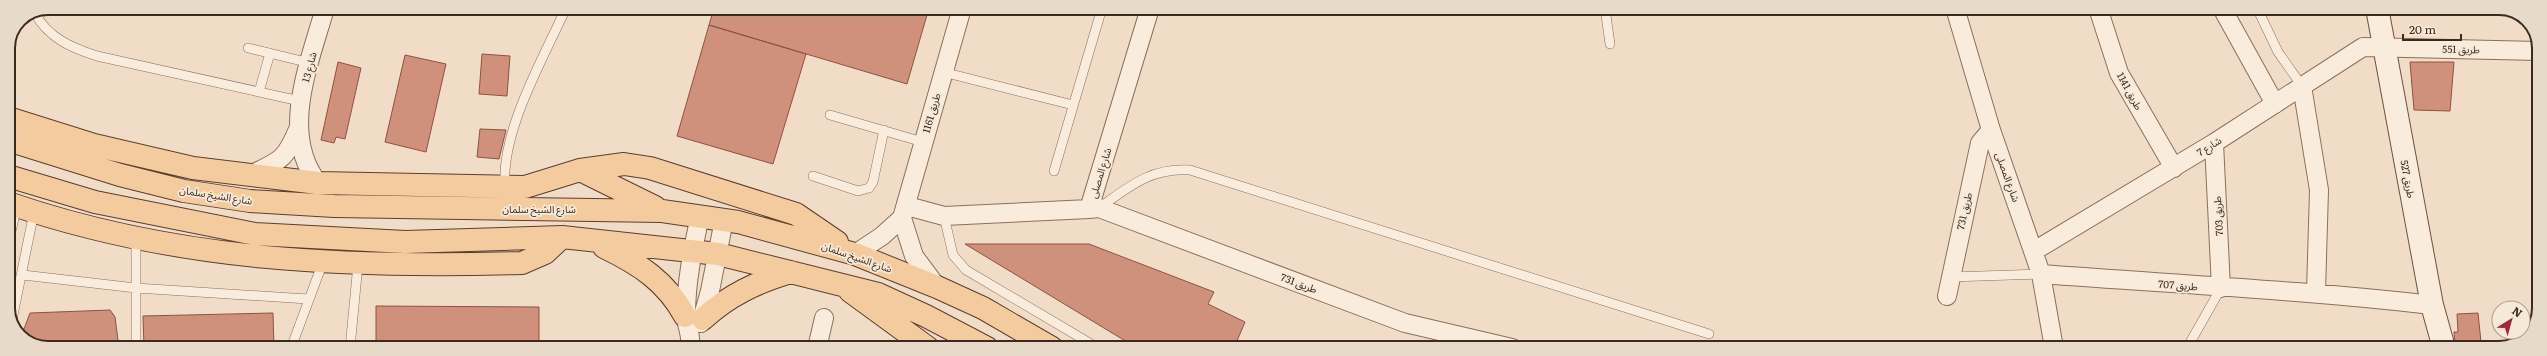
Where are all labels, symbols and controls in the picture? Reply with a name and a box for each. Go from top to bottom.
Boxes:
scale bar [2403,16,2461,42]
text: 20 m [2409,20,2436,38]
street label: طريق 551 [2442,41,2480,56]
street label: شارع 13 [297,50,321,84]
street label: طريق 1141 [2114,69,2147,112]
street label: طريق 1161 [918,91,943,135]
street label: شارع 7 [2193,132,2225,160]
street label: شارع المصلى [1085,146,1115,200]
street label: شارع المصلى [1992,150,2024,204]
street label: طريق 527 [2397,159,2420,199]
street label: شارع الشيخ سلمان [178,181,254,209]
street label: طريق 731 [1952,190,1975,231]
street label: طريق 703 [2209,196,2226,236]
street label: شارع الشيخ سلمان [502,201,576,217]
street label: شارع الشيخ سلمان [820,237,895,277]
street label: طريق 731 [1279,269,1320,296]
street label: طريق 707 [2158,276,2198,293]
north arrow [2491,300,2531,340]
text: N [2509,302,2526,320]

